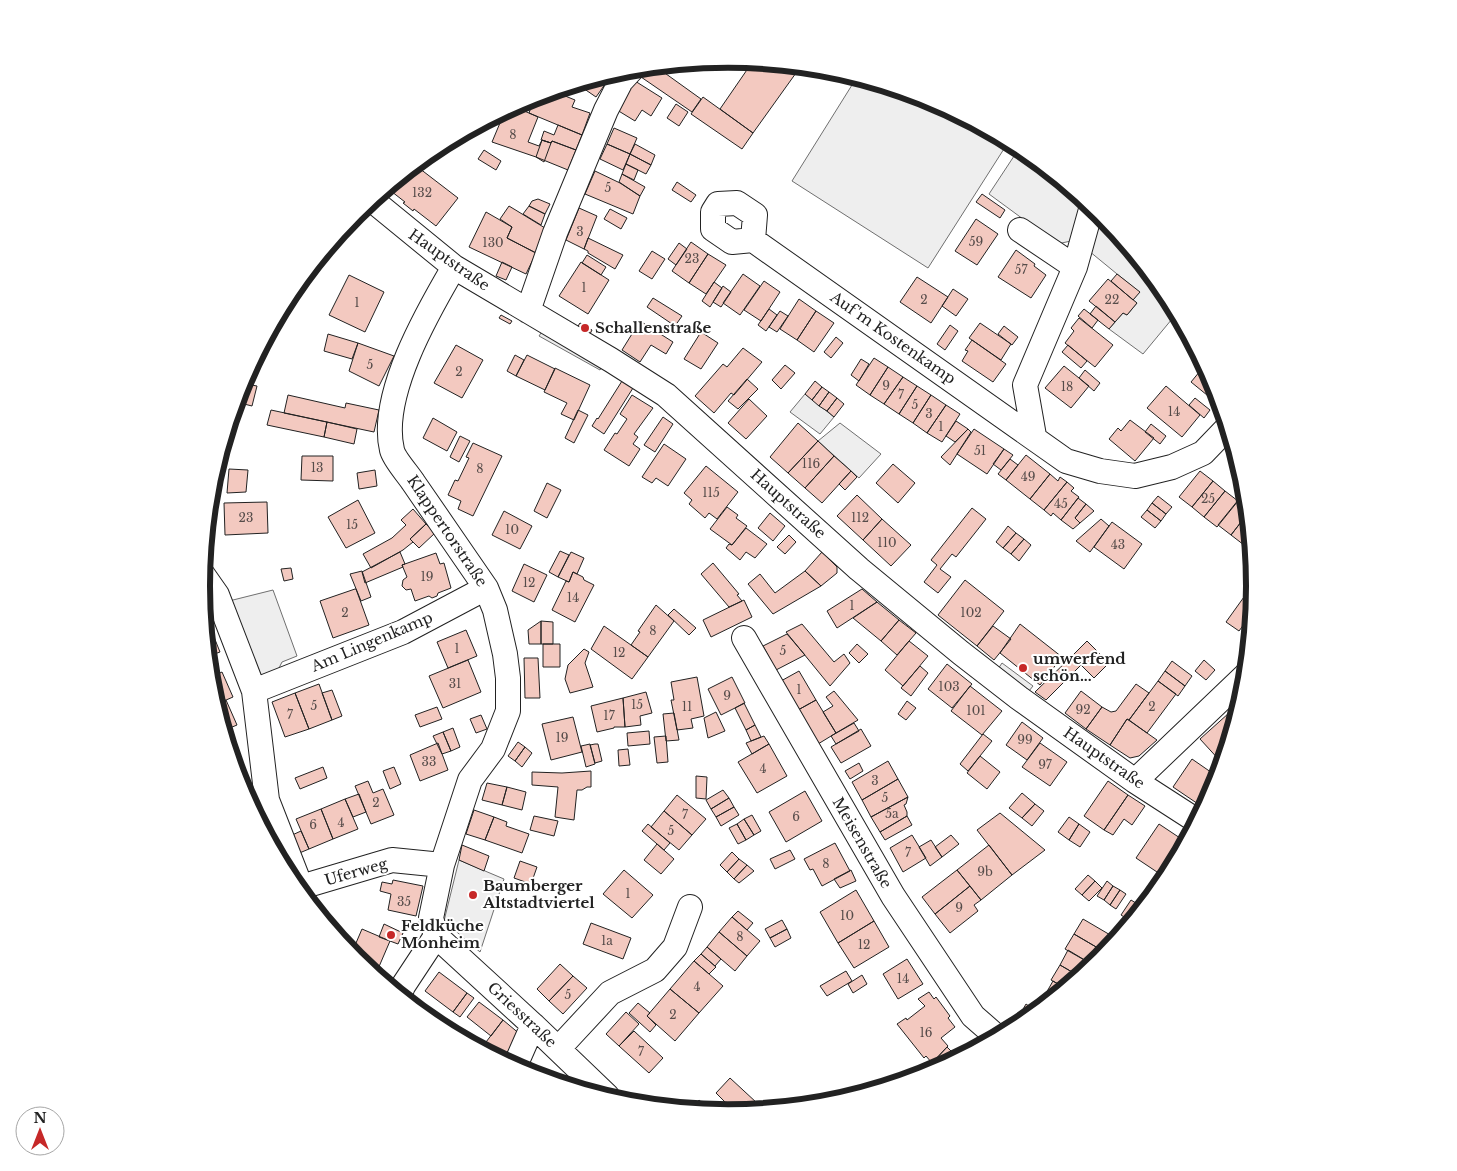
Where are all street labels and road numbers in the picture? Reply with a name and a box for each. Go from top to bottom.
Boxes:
street label: Hauptstraße [405,225,494,295]
street label: Auf'm Kostenkamp [826,287,960,388]
street label: Hauptstraße [747,465,830,542]
street label: Klappertorstraße [403,471,492,590]
street label: Am Lingenkamp [307,607,435,676]
street label: Hauptstraße [1060,723,1149,793]
street label: Meisenstraße [829,794,896,892]
street label: Uferweg [322,853,390,890]
street label: Griesstraße [484,978,561,1051]

